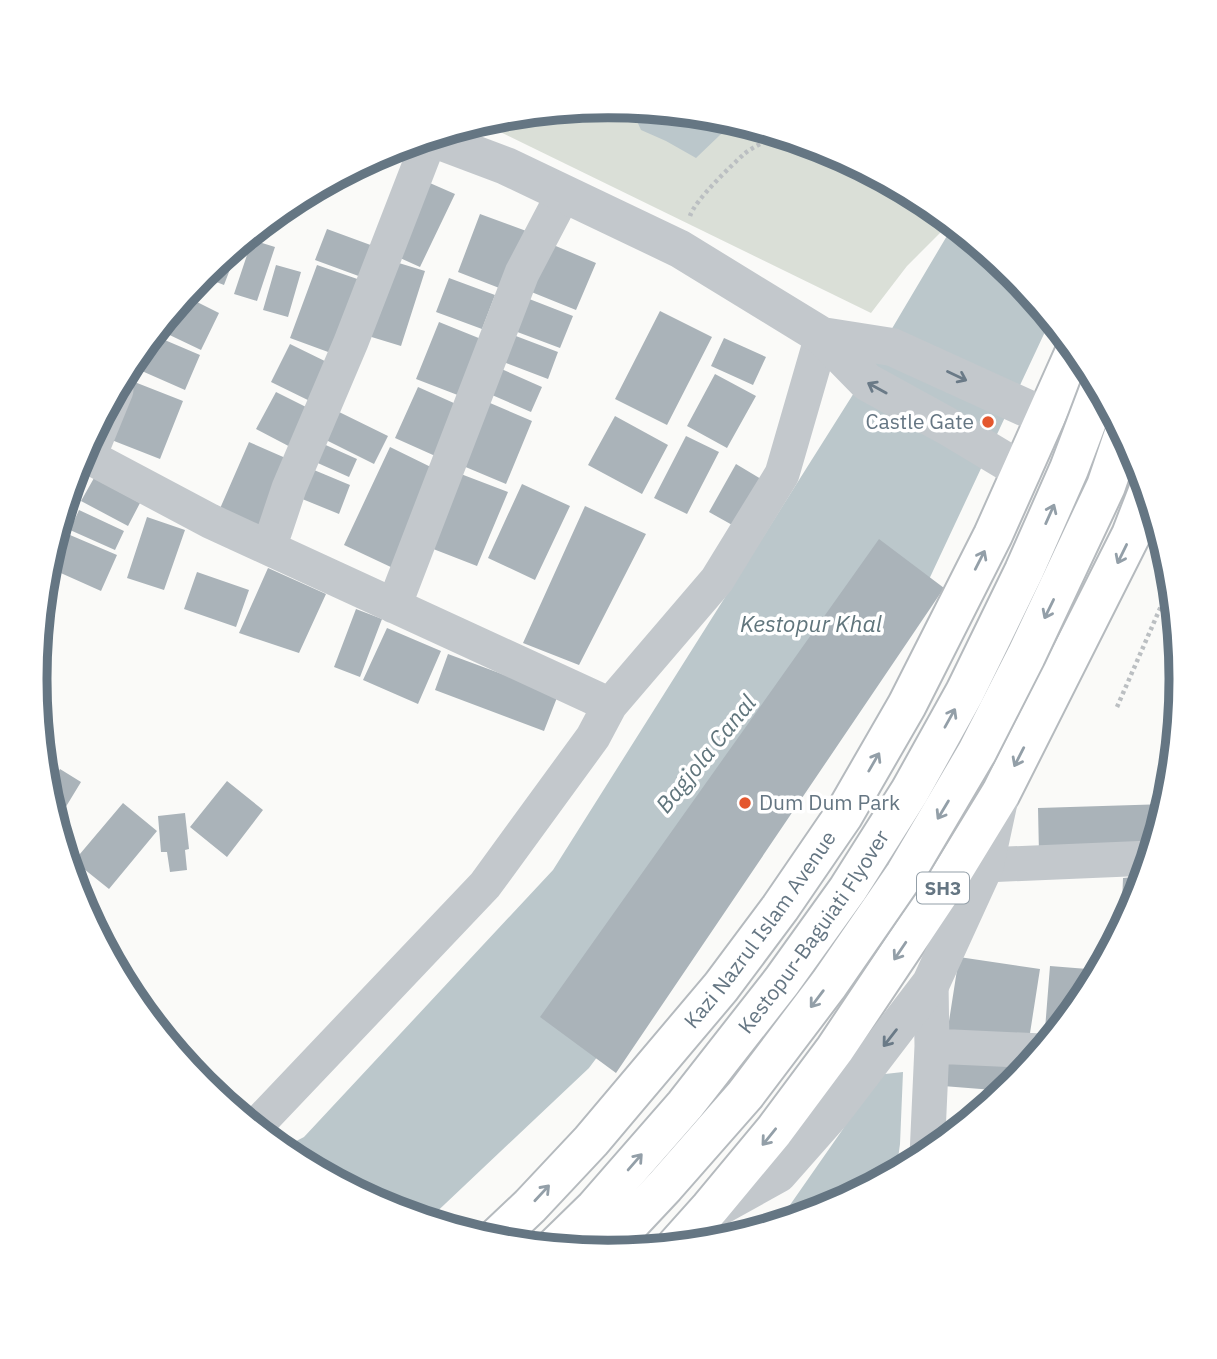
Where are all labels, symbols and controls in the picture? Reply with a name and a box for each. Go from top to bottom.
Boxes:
one-way arrow [946,370,967,383]
one-way arrow [868,381,888,395]
place label: Castle Gate [865,407,974,435]
marker: Castle Gate [980,414,996,430]
one-way arrow [1044,503,1057,525]
one-way arrow [1114,543,1128,564]
one-way arrow [973,550,987,571]
one-way arrow [1042,597,1055,619]
water label: Kestopur Khal [740,608,883,638]
water label: Bagjola Canal [648,688,763,819]
one-way arrow [944,708,957,729]
one-way arrow [1012,746,1026,767]
one-way arrow [868,752,882,772]
place label: Dum Dum Park [759,788,900,816]
marker: Dum Dum Park [737,795,753,811]
one-way arrow [935,799,949,819]
street label: Kestopur-Baguiati Flyover [731,824,895,1039]
street label: Kazi Nazrul Islam Avenue [677,825,842,1034]
road number: SH3 [917,873,969,904]
one-way arrow [893,941,907,960]
one-way arrow [810,989,824,1008]
one-way arrow [882,1028,897,1046]
one-way arrow [762,1127,777,1145]
one-way arrow [627,1154,643,1172]
one-way arrow [533,1185,550,1202]

